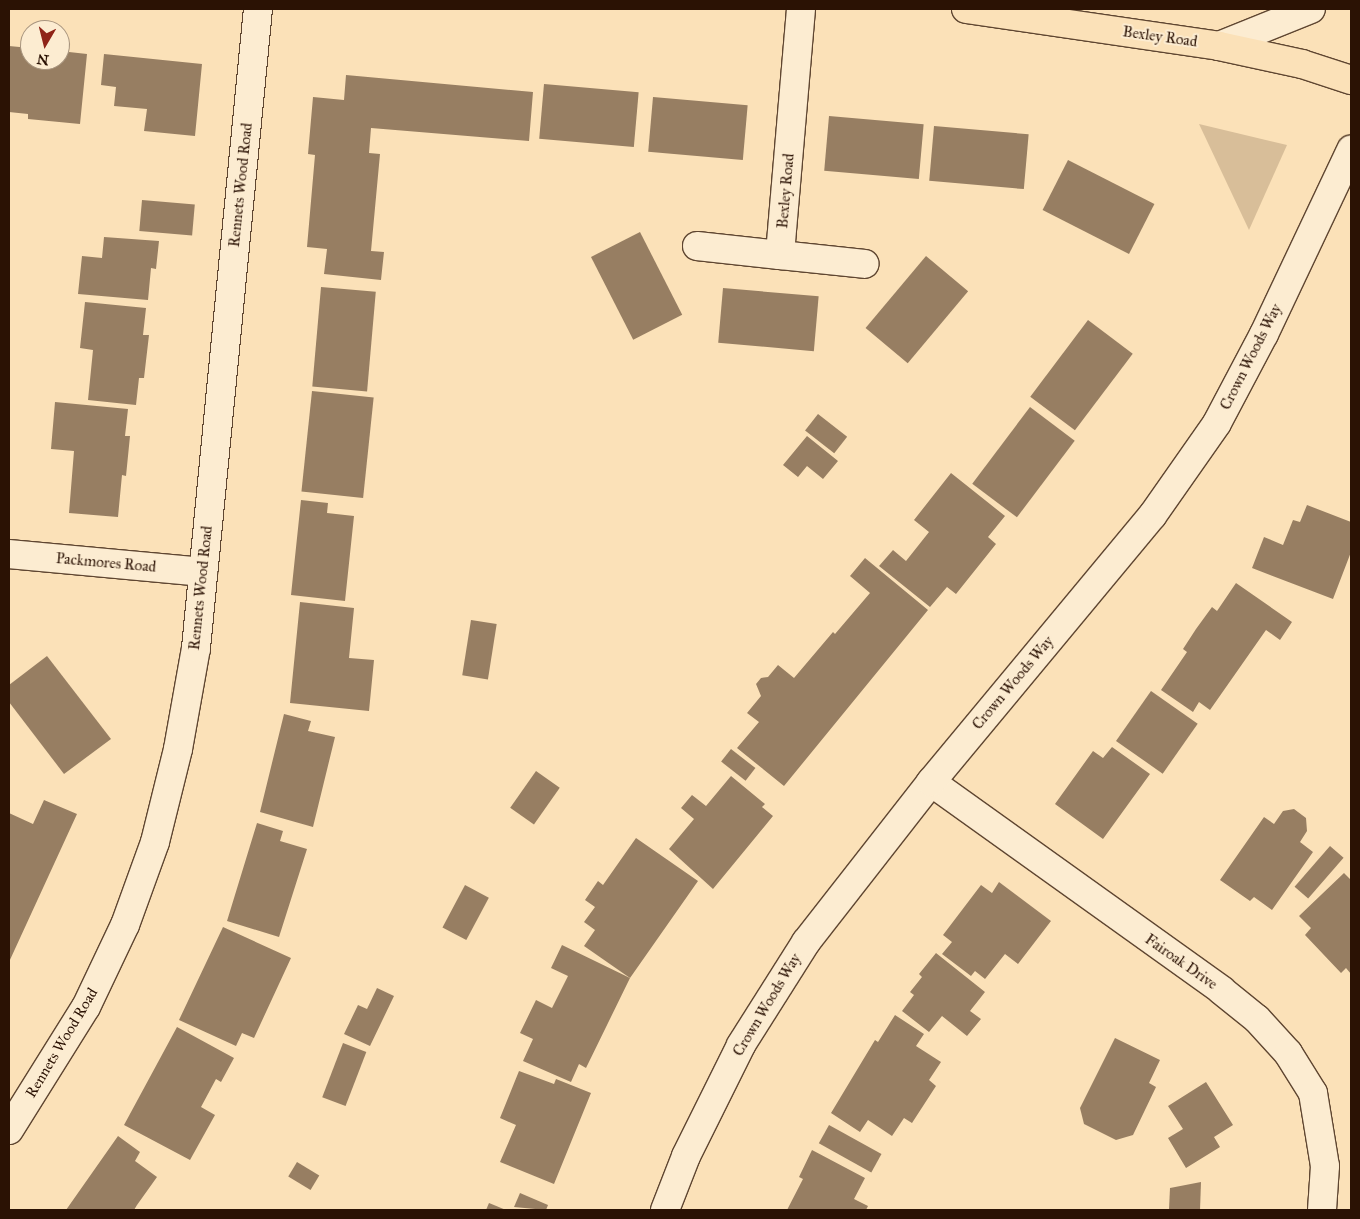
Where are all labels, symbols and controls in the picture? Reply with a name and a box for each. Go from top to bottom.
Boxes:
north arrow [20,20,70,70]
street label: Bexley Road [1122,23,1198,51]
text: N [36,50,50,69]
street label: Rennets Wood Road [226,122,256,248]
street label: Bexley Road [774,153,798,229]
street label: Crown Woods Way [1217,301,1285,413]
street label: Rennets Wood Road [186,525,216,651]
street label: Packmores Road [55,550,157,576]
street label: Crown Woods Way [969,633,1057,733]
street label: Fairoak Drive [1141,930,1221,994]
street label: Crown Woods Way [729,950,805,1060]
street label: Rennets Wood Road [22,985,102,1101]

